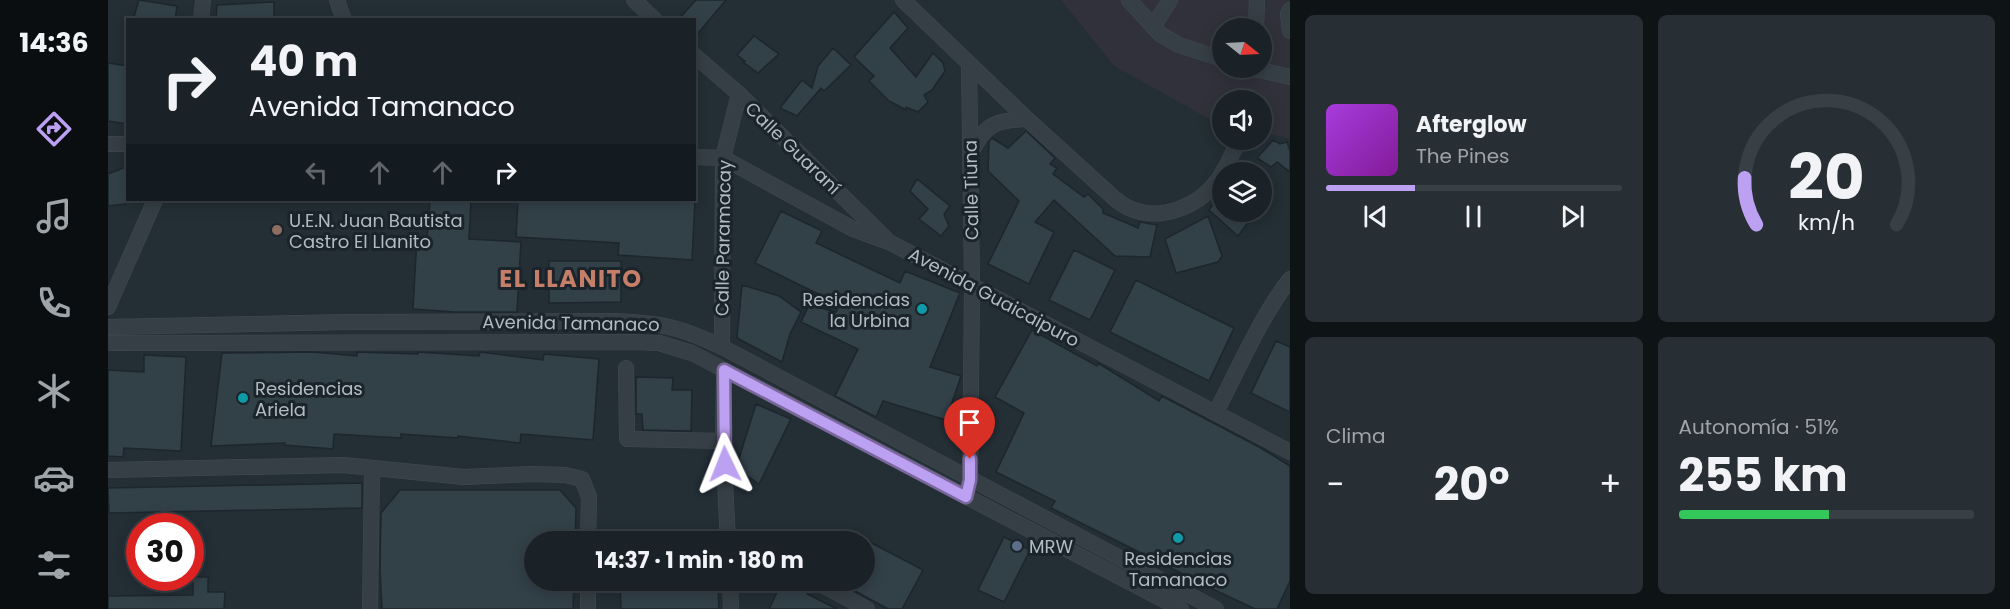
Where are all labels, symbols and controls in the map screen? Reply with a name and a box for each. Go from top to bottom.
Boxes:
north arrow [1212,18,1272,78]
map controls [1212,18,1272,222]
text: 14:36 [19,24,89,61]
text: 40 m [249,32,358,91]
icon: right [150,42,228,120]
text: Avenida Tamanaco [249,88,515,125]
button: sound [1212,90,1272,150]
street label: Calle Guaraní [740,96,846,200]
icon: directions [33,108,75,150]
text: Afterglow [1416,109,1527,140]
text: 20 [1788,134,1864,222]
street label: Calle Tiuna [958,140,984,240]
text: The Pines [1416,142,1510,170]
icon: left [300,156,333,189]
icon: ahead [363,156,396,189]
icon: ahead [426,156,459,189]
icon: right [489,156,522,189]
street label: Calle Paramacay [709,160,737,316]
button: layers [1212,162,1272,222]
icon: music [33,195,75,237]
icon: previous [1359,200,1392,233]
icon: pause [1457,200,1490,233]
icon: next [1556,200,1589,233]
place label: U.E.N. Juan Bautista Castro El Llanito [289,208,463,254]
text: km/h [1798,208,1855,239]
marker: U.E.N. Juan Bautista Castro El Llanito [270,223,284,237]
street label: Avenida Guaicaipuro [904,241,1084,353]
district label: EL LLANITO [499,262,643,295]
icon: phone [33,282,75,324]
place label: Residencias la Urbina [802,287,910,333]
marker: Residencias la Urbina [915,302,929,316]
street label: Avenida Tamanaco [482,309,660,337]
icon: climate [33,370,75,412]
place label: Residencias Ariela [255,376,363,422]
marker: Residencias Ariela [236,391,250,405]
pin [944,397,995,459]
icon: arrive [953,406,986,439]
text: Autonomía · 51% [1679,413,1839,441]
text: Clima [1326,422,1385,450]
position arrow [693,432,757,496]
text: 255 km [1679,444,1848,507]
text: 20° [1434,453,1510,516]
icon: car [33,457,75,499]
text: − [1326,461,1344,508]
text: + [1599,461,1621,508]
speed limit sign: 30 [126,513,204,591]
marker: Residencias Tamanaco [1171,531,1185,545]
place label: MRW [1029,534,1073,559]
marker: MRW [1010,539,1024,553]
icon: filters [33,544,75,586]
text: 14:37 · 1 min · 180 m [595,545,804,576]
place label: Residencias Tamanaco [1124,546,1232,592]

